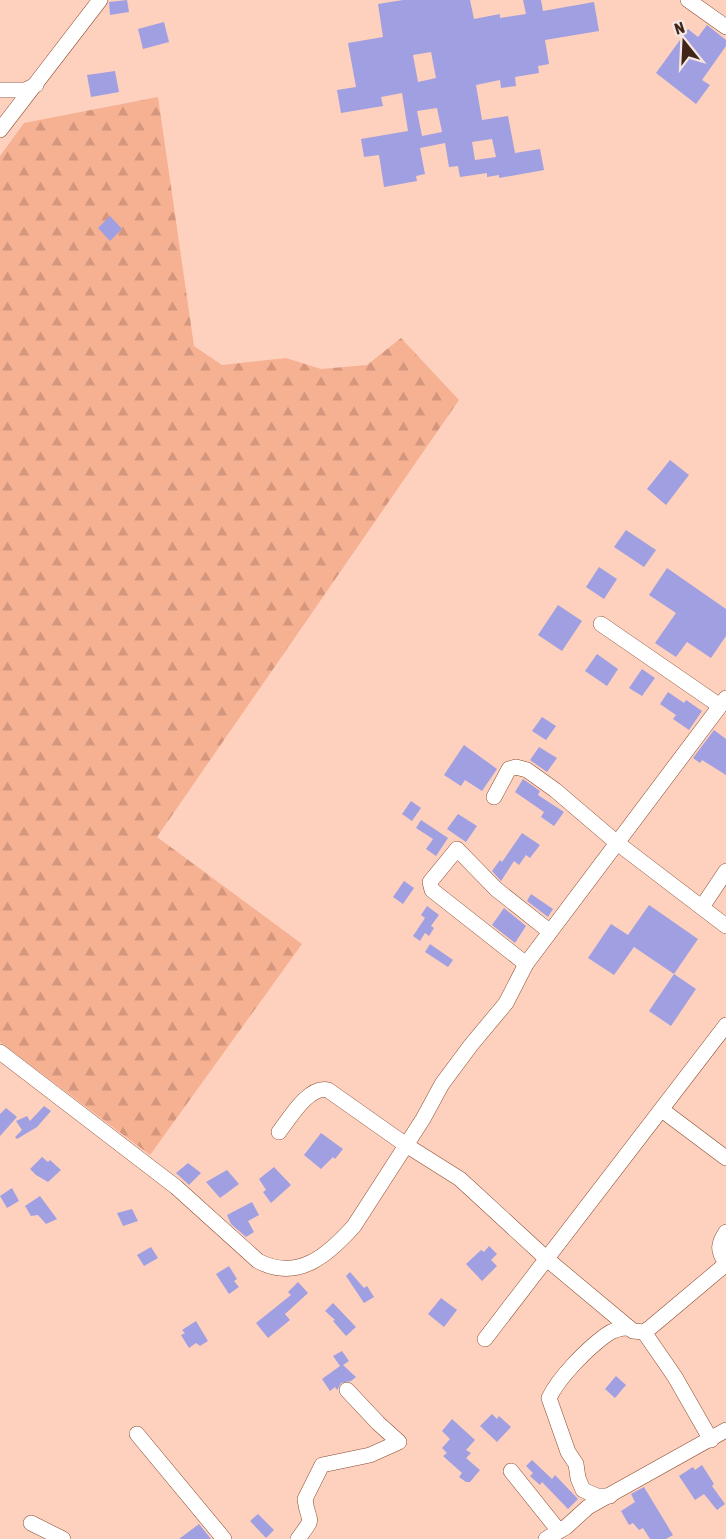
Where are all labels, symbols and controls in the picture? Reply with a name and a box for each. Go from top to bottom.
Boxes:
north arrow [654,12,714,72]
text: N [672,18,687,38]

